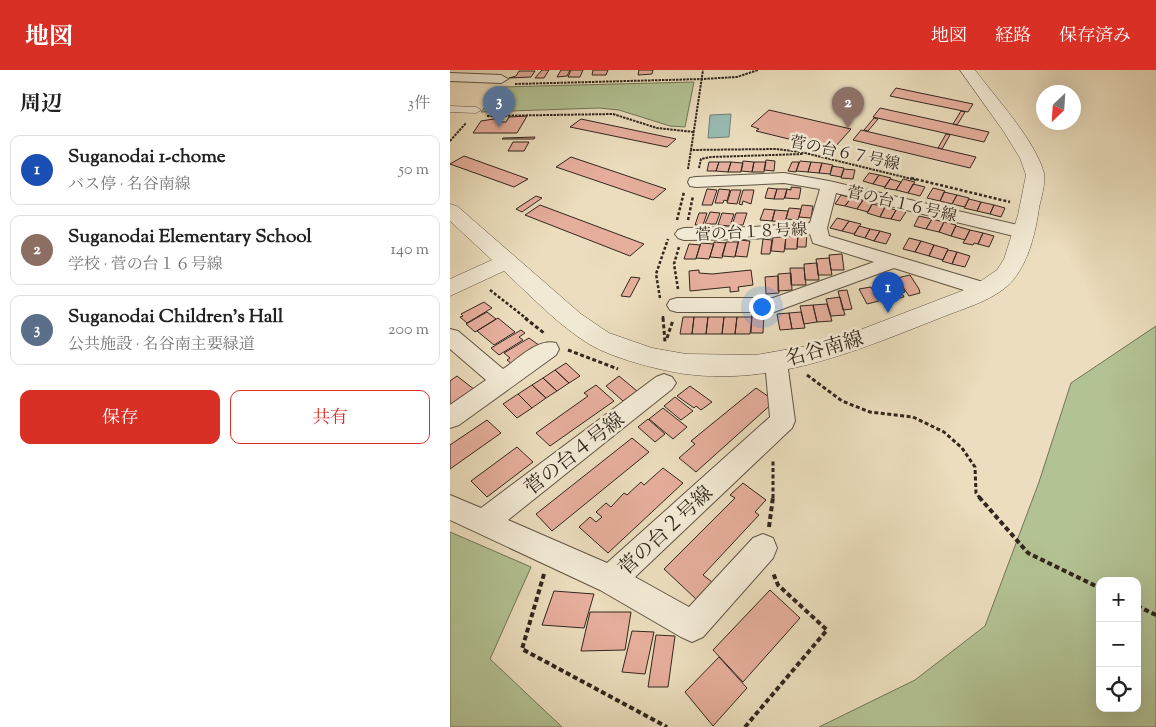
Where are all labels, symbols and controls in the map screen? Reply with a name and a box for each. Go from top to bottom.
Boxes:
text: 地図 [25,21,73,55]
text: 地図 [931,24,967,50]
text: 経路 [995,24,1031,50]
text: 保存済み [1059,24,1131,50]
north arrow [1036,85,1081,130]
pin: 3 [483,86,515,127]
pin: 2 [832,87,864,128]
text: 周辺 [20,90,62,120]
text: 3件 [408,93,430,116]
street label: 菅の台６７号線 [787,132,902,177]
text: Suganodai 1-chome [68,144,226,171]
text: 1 [34,159,40,182]
text: 50 m [398,159,429,182]
text: バス停 · 名谷南線 [68,174,191,197]
street label: 菅の台１６号線 [844,182,959,229]
street label: 菅の台１８号線 [695,219,808,248]
text: Suganodai Elementary School [68,224,312,251]
text: 2 [33,239,41,262]
text: 140 m [391,239,429,262]
text: 学校 · 菅の台１６号線 [68,254,223,277]
pin: 1 [872,272,904,313]
your location [749,294,775,320]
text: Suganodai Children's Hall [68,304,283,331]
text: 3 [34,319,40,342]
text: 200 m [388,319,429,342]
street label: 名谷南線 [782,325,867,375]
text: 公共施設 · 名谷南主要緑道 [68,334,255,357]
button: 保存 [20,390,220,444]
button: 共有 [230,390,430,444]
street label: 菅の台４号線 [519,407,632,503]
street label: 菅の台２号線 [613,480,720,583]
map controls [1096,577,1141,712]
button: + [1096,577,1141,622]
button: − [1096,622,1141,667]
button: locate [1096,667,1141,712]

